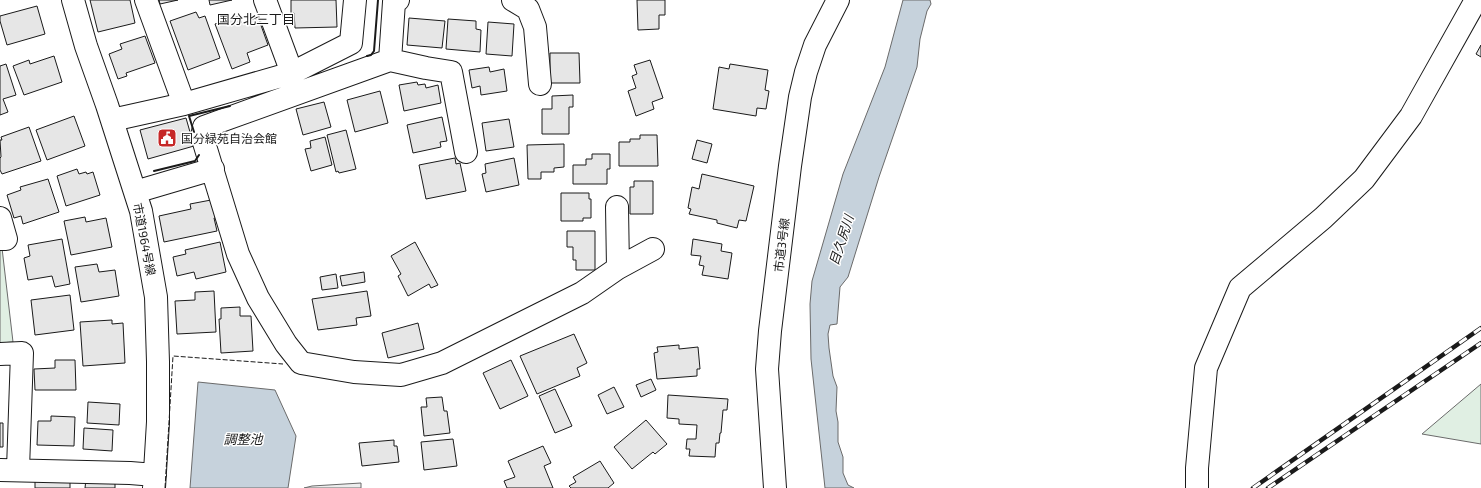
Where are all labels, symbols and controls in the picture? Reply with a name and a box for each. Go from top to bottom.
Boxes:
district label: 国分北三丁目 [217,11,295,27]
public building icon: 国分緑苑自治会館 [156,127,178,149]
place label: 国分緑苑自治会館 [181,131,277,145]
street label: 市道1964号線 [131,201,159,277]
water label: 目久尻川 [825,211,857,267]
street label: 市道3号線 [771,217,791,273]
water label: 調整池 [223,431,264,447]

